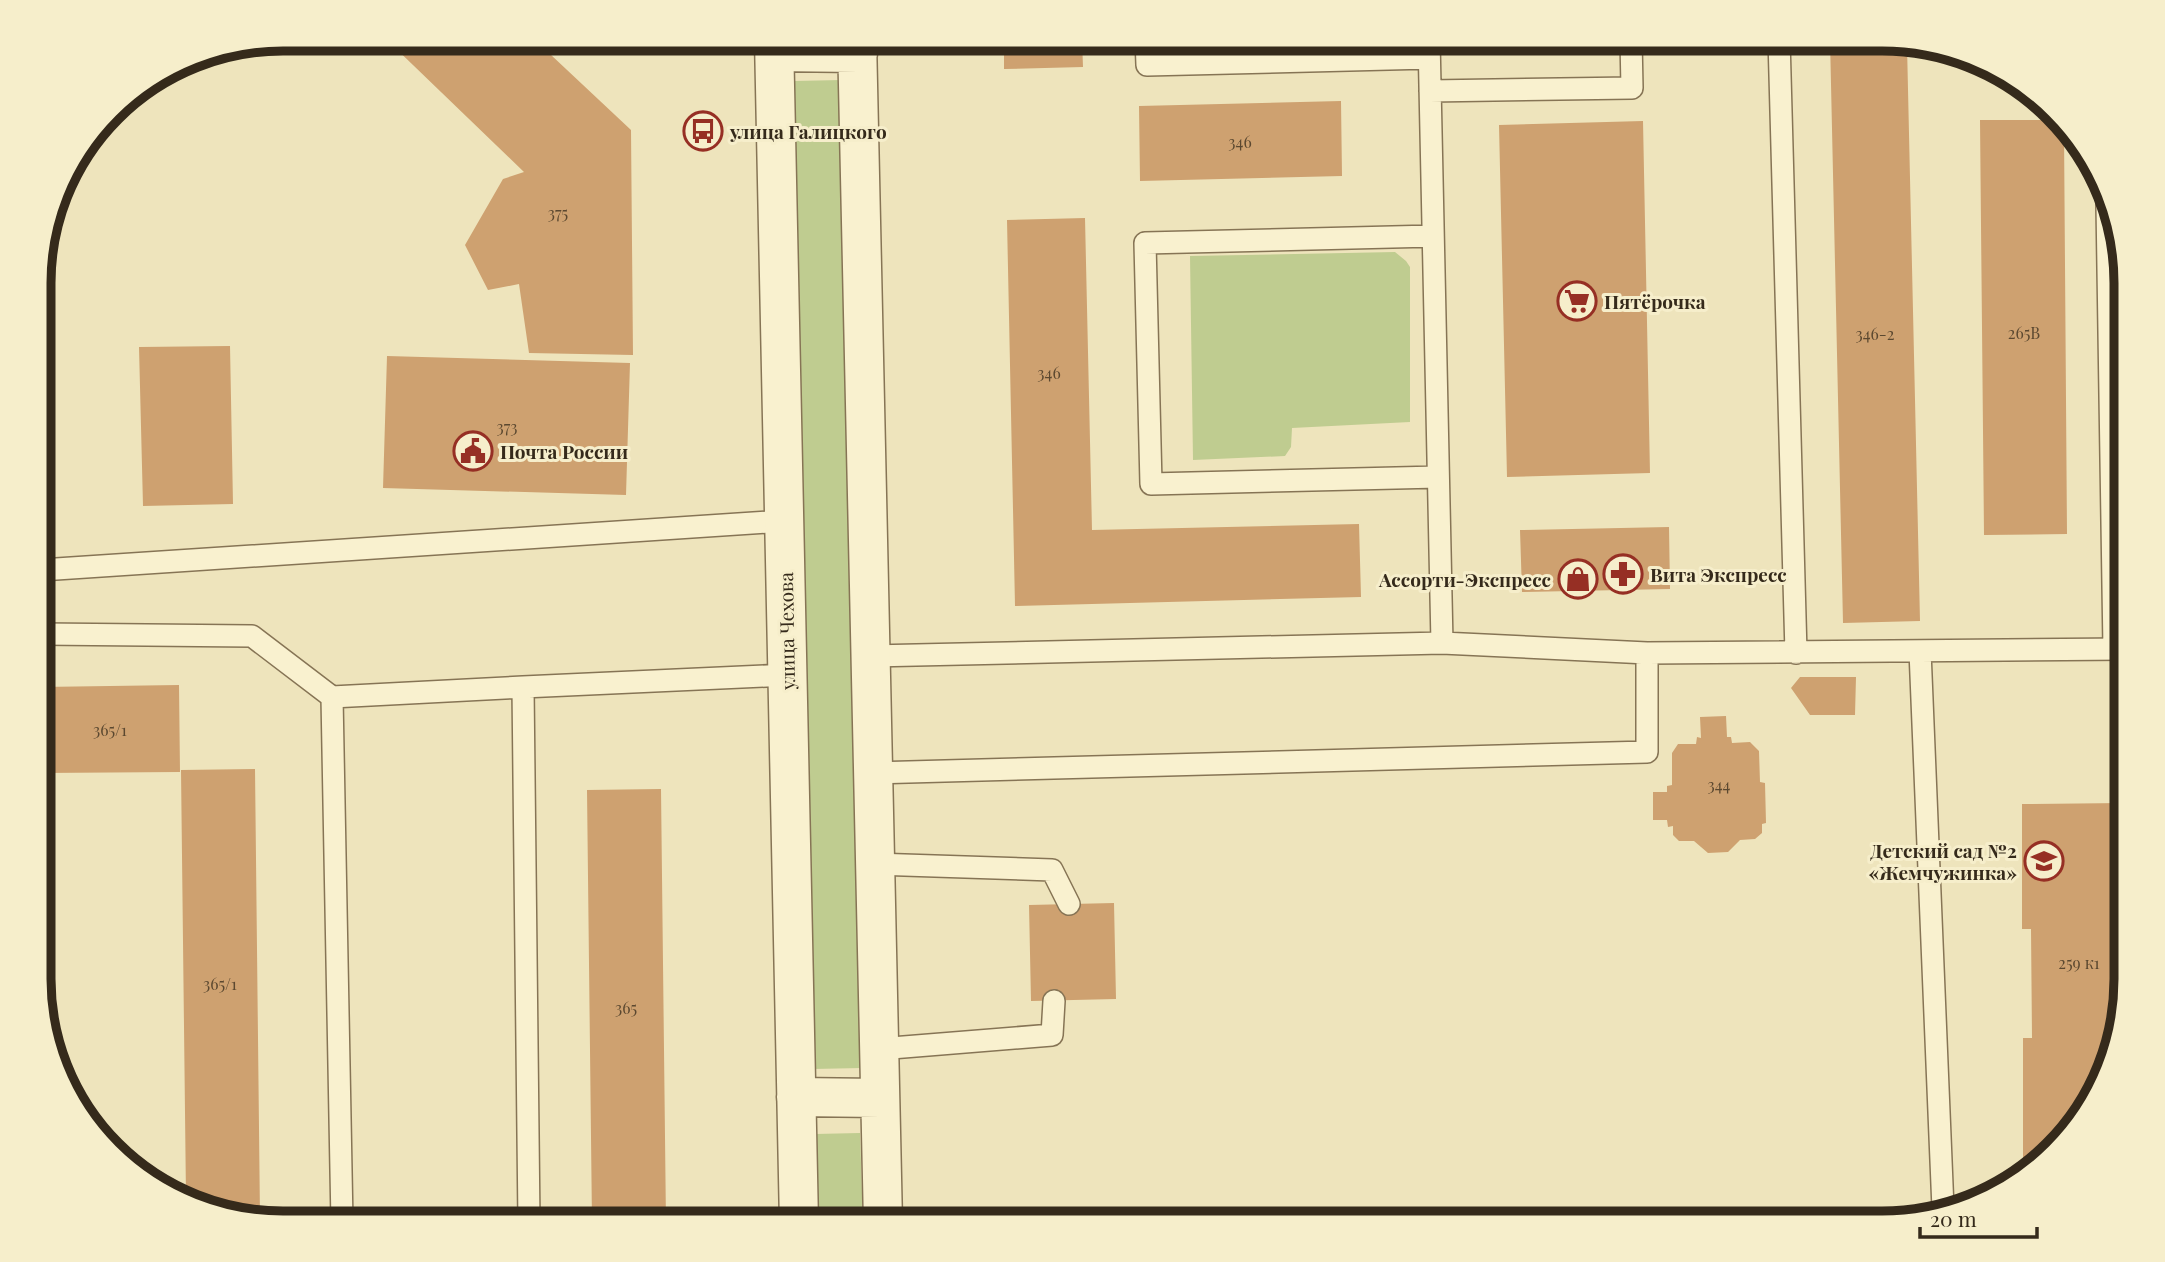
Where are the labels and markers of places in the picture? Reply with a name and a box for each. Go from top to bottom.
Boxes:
bus stop icon: улица Галицкого [682,110,724,152]
place label: улица Галицкого [729,118,887,144]
supermarket icon: Пятёрочка [1556,280,1598,322]
place label: Пятёрочка [1604,288,1706,314]
public building icon: Почта России [452,430,494,472]
place label: Почта России [500,438,628,464]
pharmacy icon: Вита Экспресс [1602,553,1644,595]
shop icon: Ассорти-Экспресс [1557,558,1599,600]
place label: Вита Экспресс [1650,561,1787,587]
place label: Ассорти-Экспресс [1378,566,1551,592]
place label: Детский сад №2 «Жемчужинка» [1868,837,2017,885]
school or university icon: Детский сад №2 «Жемчужинка» [2023,840,2065,882]

